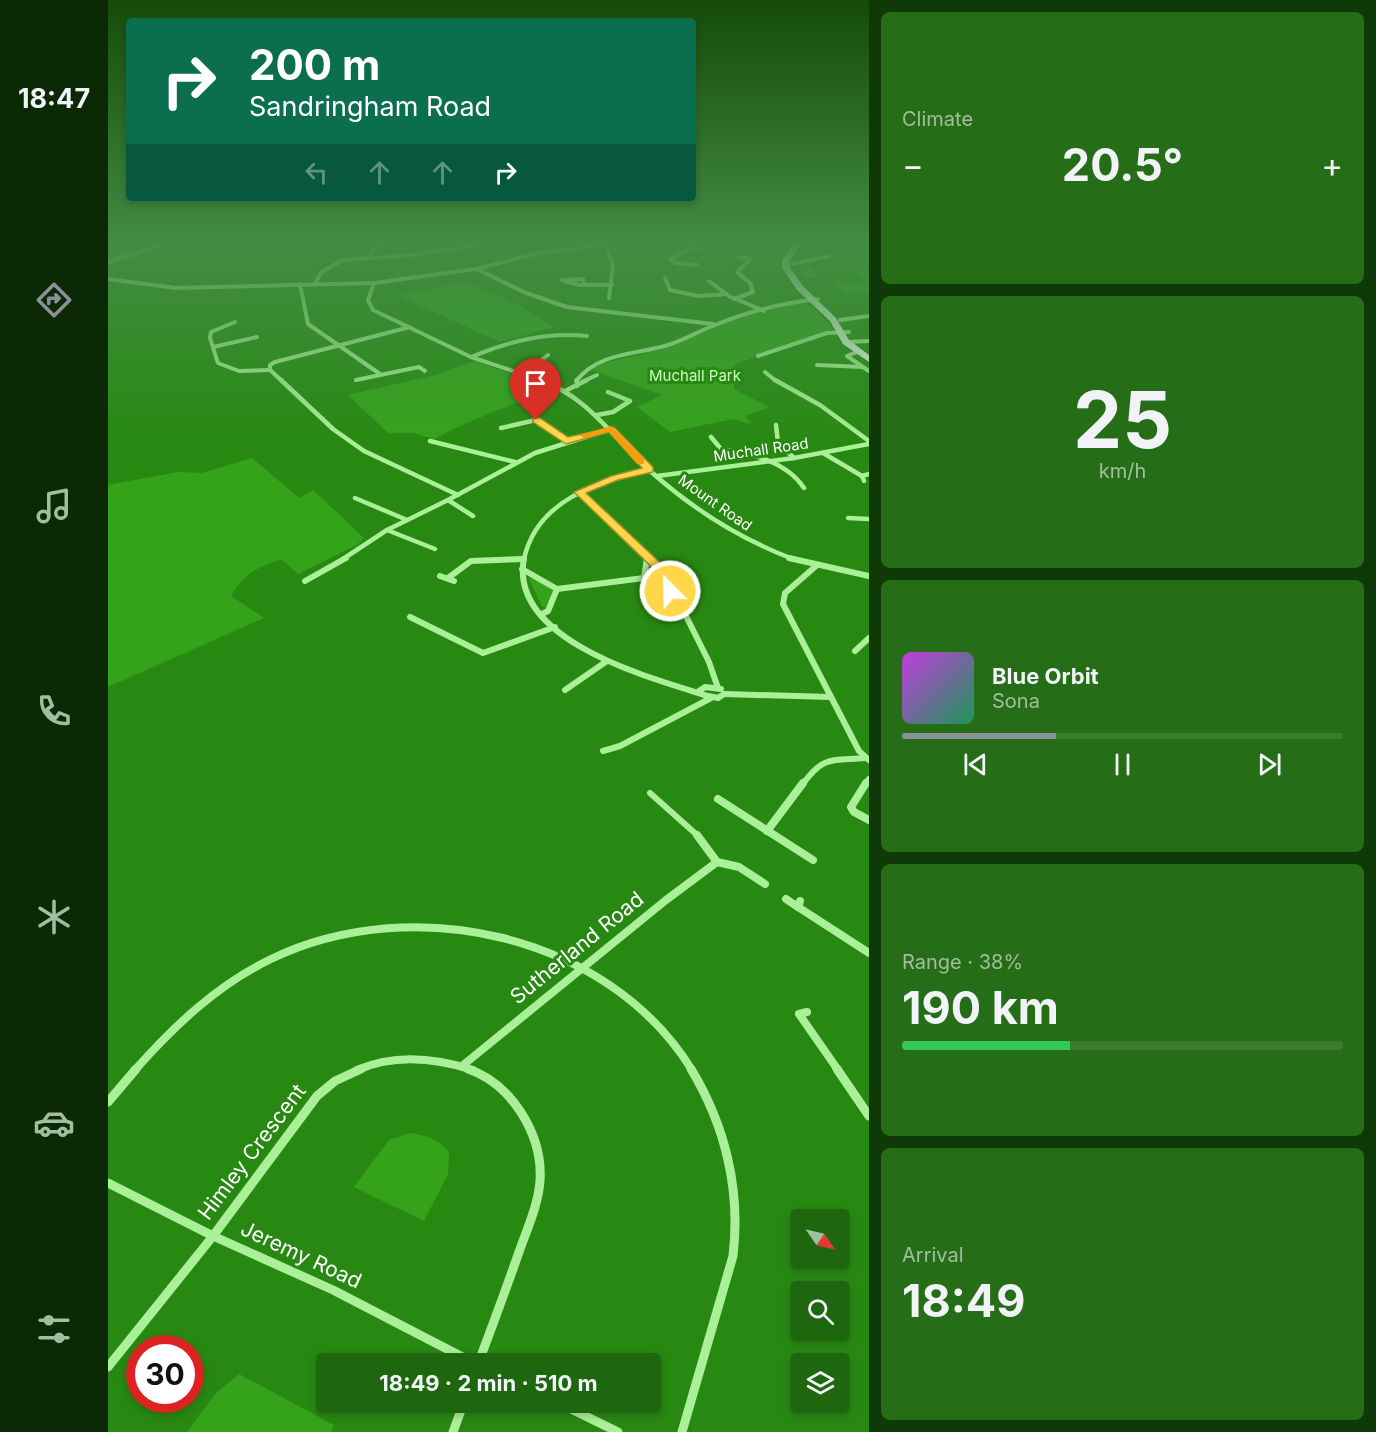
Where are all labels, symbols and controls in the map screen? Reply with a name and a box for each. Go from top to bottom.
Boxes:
text: 200 m [249,39,380,90]
icon: right [150,42,228,120]
text: 18:47 [18,82,90,115]
text: Sandringham Road [249,90,491,123]
text: Climate [902,107,973,131]
text: 20.5° [1062,137,1183,192]
text: − [902,145,924,185]
text: + [1321,145,1343,185]
icon: left [300,156,333,189]
icon: ahead [363,156,396,189]
icon: ahead [426,156,459,189]
icon: right [489,156,522,189]
icon: directions [33,279,75,321]
pin [510,358,561,420]
park label: Muchall Park [649,366,742,385]
icon: arrive [519,367,552,400]
text: 25 [1073,372,1172,467]
street label: Muchall Road [712,433,810,466]
text: km/h [1099,459,1146,483]
street label: Mount Road [675,470,756,535]
icon: music [33,485,75,527]
position arrow [638,559,702,623]
text: Blue Orbit [992,663,1099,689]
text: Sona [992,689,1040,713]
icon: phone [33,690,75,732]
icon: previous [959,748,992,781]
icon: pause [1106,748,1139,781]
icon: next [1253,748,1286,781]
street label: Sutherland Road [505,886,648,1009]
icon: climate [33,896,75,938]
text: Range · 38% [902,950,1023,974]
text: 190 km [902,980,1059,1035]
street label: Himley Crescent [192,1079,311,1224]
icon: car [33,1102,75,1144]
north arrow [790,1209,850,1269]
map controls [790,1209,850,1413]
street label: Jeremy Road [237,1216,366,1293]
text: Arrival [902,1243,964,1267]
text: 18:49 [902,1273,1025,1328]
button: search [790,1281,850,1341]
icon: filters [33,1308,75,1350]
speed limit sign: 30 [126,1335,204,1413]
button: layers [790,1353,850,1413]
text: 18:49 · 2 min · 510 m [379,1370,598,1396]

